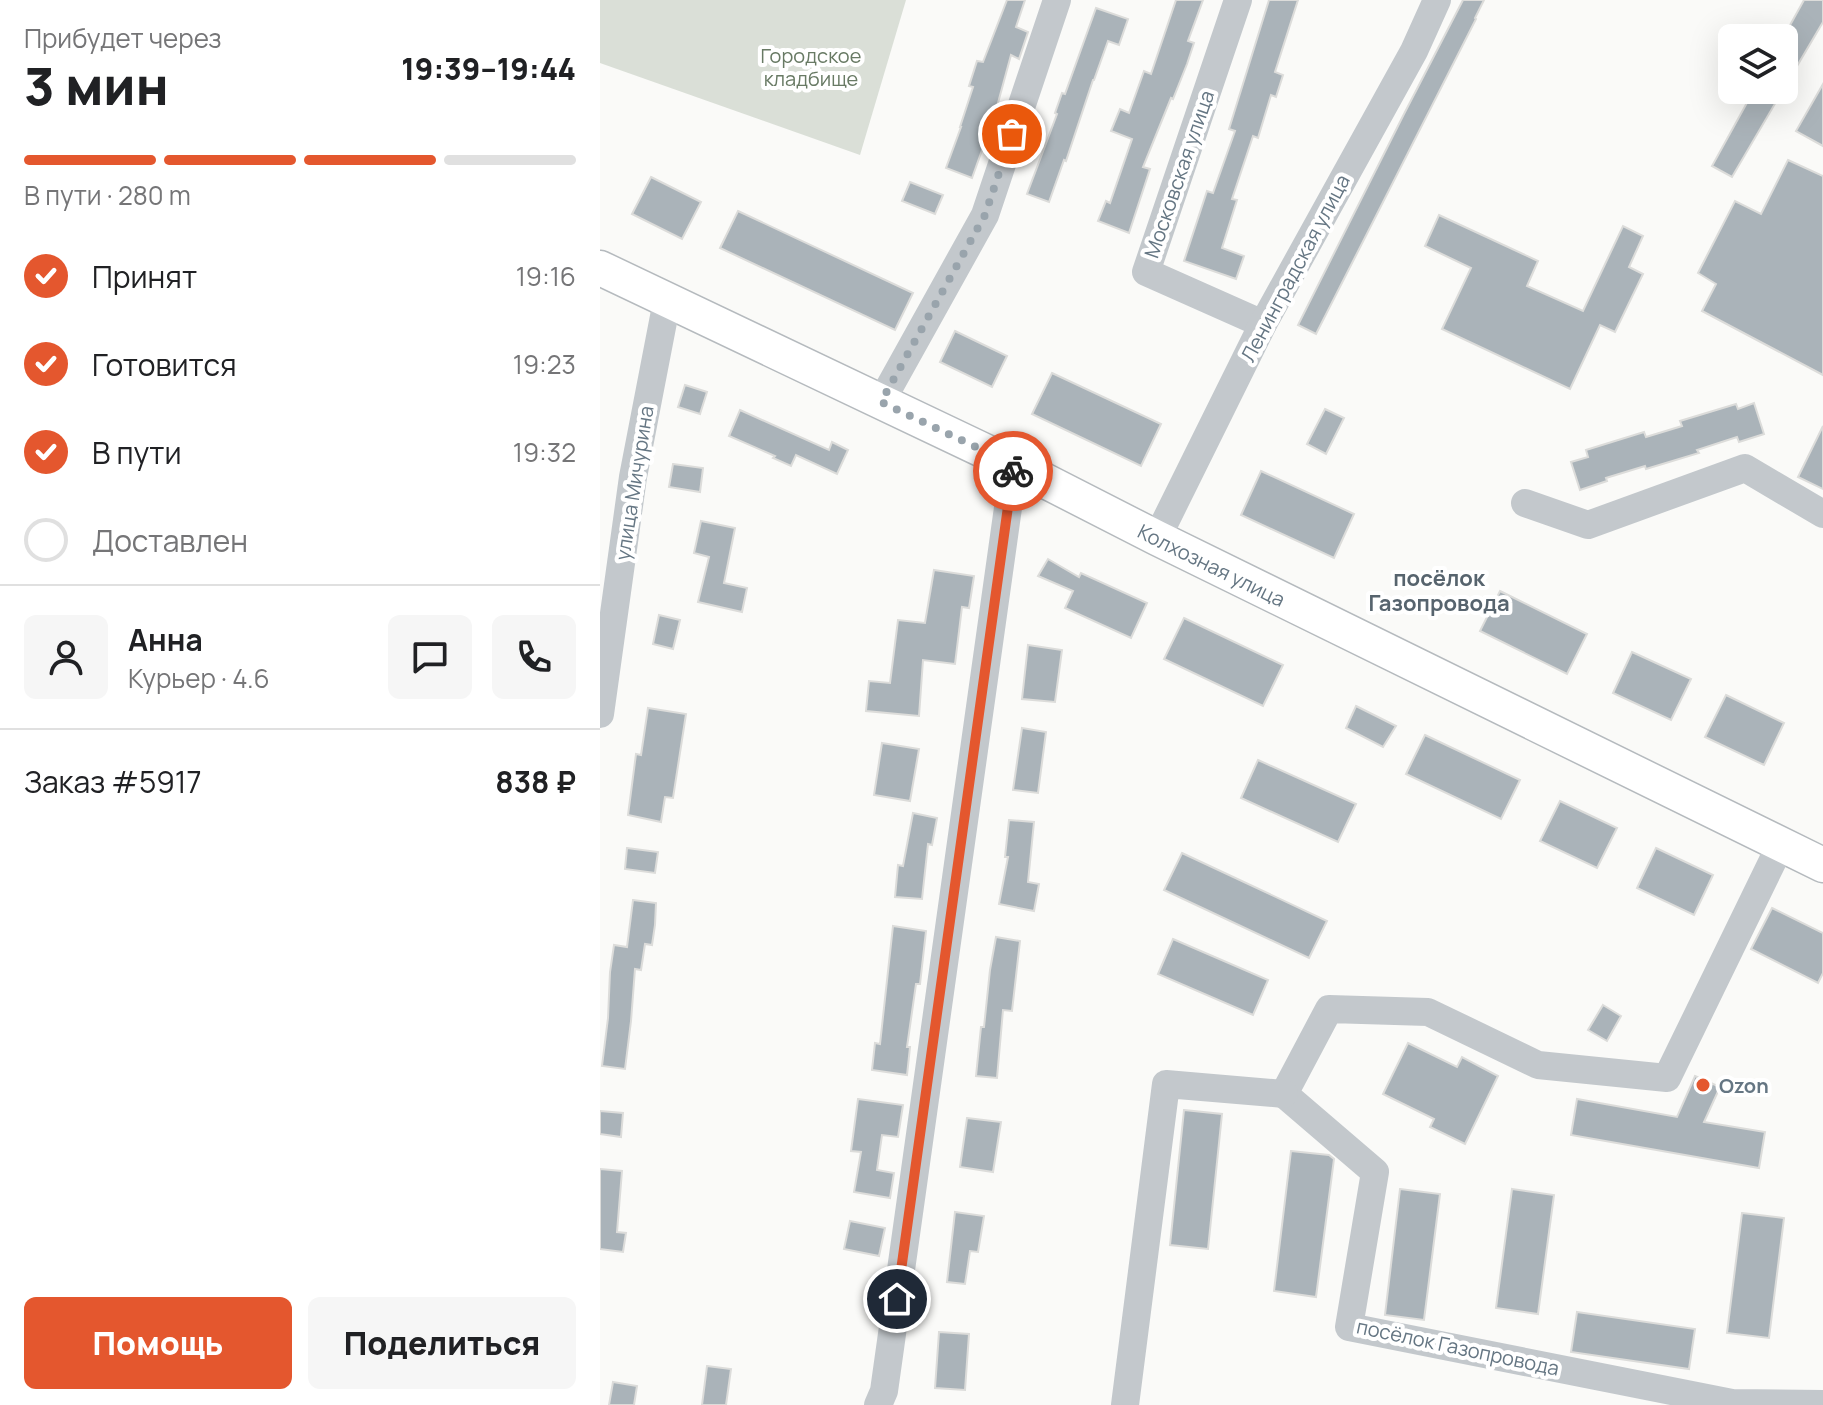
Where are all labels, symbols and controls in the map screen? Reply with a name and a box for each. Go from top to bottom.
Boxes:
text: Прибудет через [24,20,222,56]
map controls [1718,24,1798,104]
button: layers [1718,24,1798,104]
park label: Городское кладбище [761,42,861,92]
text: 19:39–19:44 [401,48,576,89]
text: 3 мин [24,50,169,121]
street label: Московская улица [1138,87,1220,261]
pin [978,100,1046,168]
icon: bag [990,112,1034,156]
street label: Ленинградская улица [1234,170,1356,366]
text: В пути · 280 m [24,177,191,213]
icon: check [24,254,68,298]
text: Принят [92,256,197,297]
text: 19:16 [516,258,576,294]
icon: check [24,342,68,386]
text: Готовится [92,344,237,385]
text: 19:23 [513,346,576,382]
street label: улица Мичурина [608,404,660,562]
icon: check [24,430,68,474]
courier [973,431,1053,511]
text: В пути [92,432,182,473]
text: 19:32 [513,434,576,470]
icon: bike [991,449,1035,493]
street label: Колхозная улица [1133,517,1290,612]
text: Доставлен [92,520,248,561]
district label: посёлок Газопровода [1368,563,1510,618]
button: person [24,615,108,699]
button: chat [388,615,472,699]
button: phone [492,615,576,699]
text: Анна [128,619,203,660]
text: Курьер · 4.6 [128,660,270,696]
text: Заказ #5917 [24,761,202,802]
text: 838 ₽ [495,761,576,802]
place label: Ozon [1719,1072,1769,1099]
marker: Ozon [1694,1076,1712,1094]
pin [863,1265,931,1333]
icon: home [875,1277,919,1321]
button: Помощь [24,1297,292,1389]
button: Поделиться [308,1297,576,1389]
street label: посёлок Газопровода [1354,1312,1562,1382]

